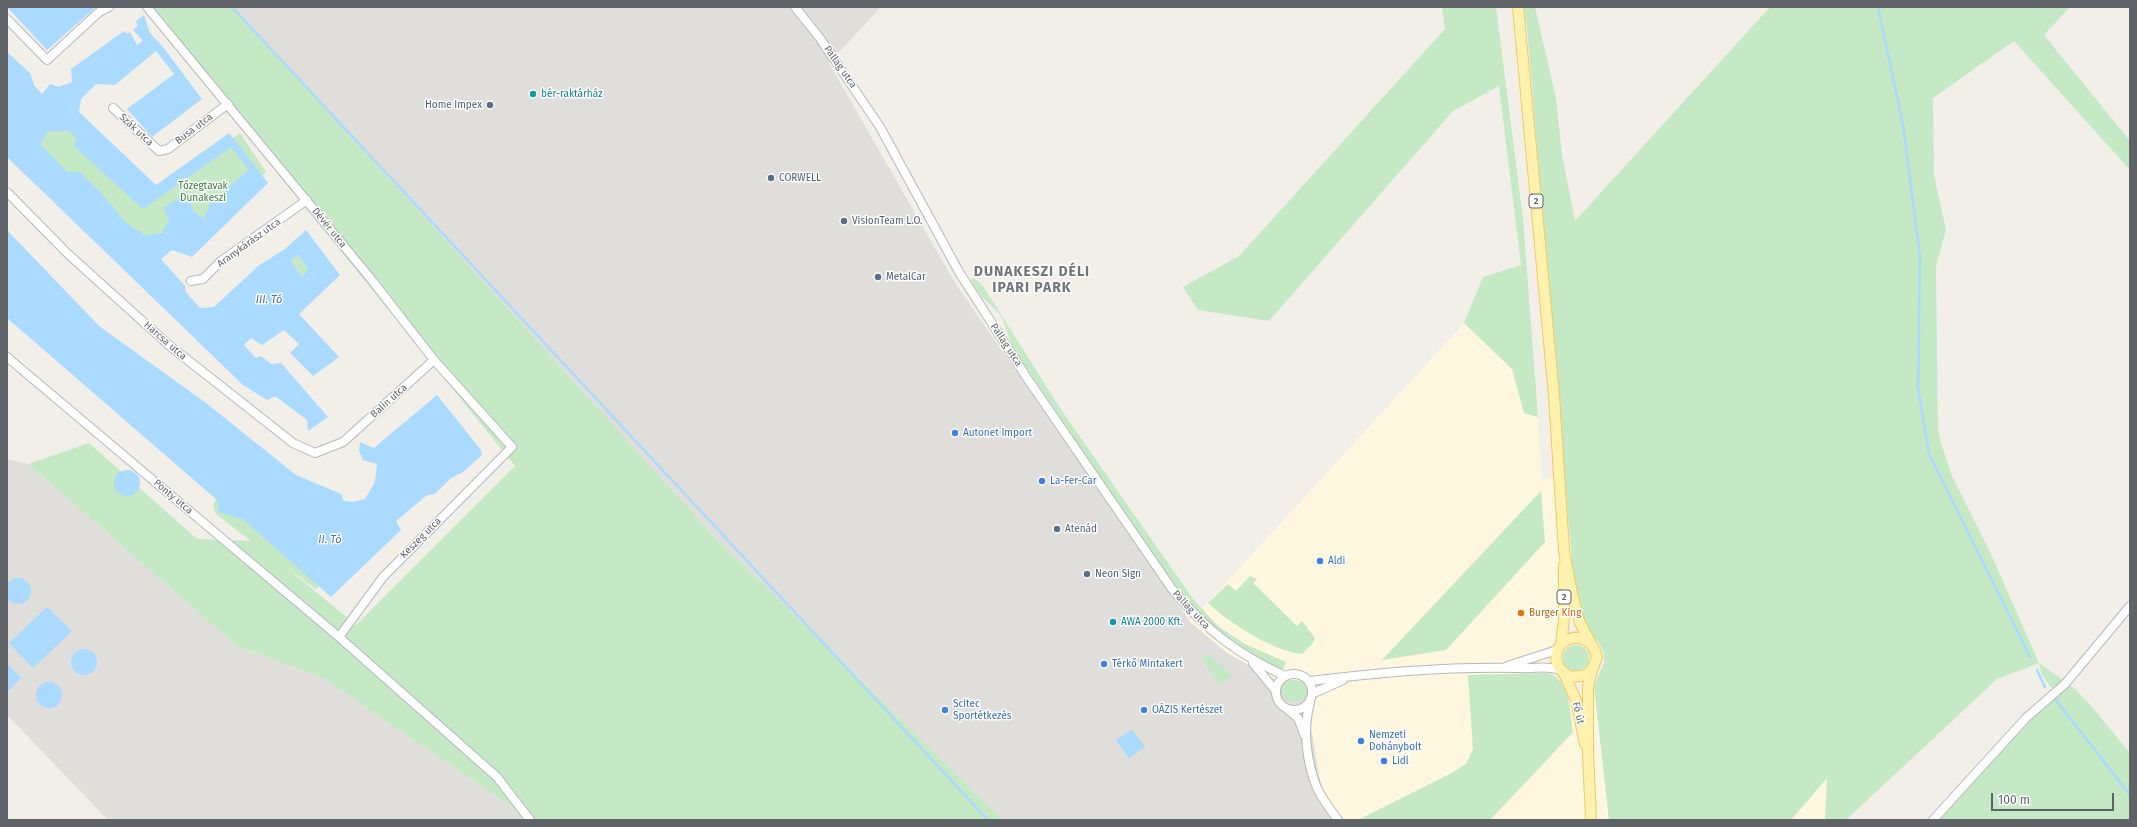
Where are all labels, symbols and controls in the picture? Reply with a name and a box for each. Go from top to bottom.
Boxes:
street label: Pallag utca [821,43,859,91]
place label: bér-raktárház [541,88,603,100]
marker: bér-raktárház [528,89,538,99]
place label: Home Impex [425,99,482,111]
marker: Home Impex [485,100,495,110]
street label: Szák utca [116,111,156,149]
street label: Busa utca [173,111,215,147]
place label: CORWELL [779,172,821,184]
marker: CORWELL [766,173,776,183]
park label: Tőzegtavak Dunakeszi [178,180,228,204]
road number: 2 [1529,194,1543,208]
street label: Dévér utca [309,206,349,250]
place label: VisionTeam L.O. [852,215,922,227]
street label: Aranykárász utca [215,216,283,270]
marker: VisionTeam L.O. [839,216,849,226]
district label: DUNAKESZI DÉLI IPARI PARK [974,264,1090,296]
place label: MetalCar [886,271,926,283]
marker: MetalCar [873,272,883,282]
water label: III. Tó [256,293,282,307]
street label: Harcsa utca [141,319,189,363]
street label: Pallag utca [988,321,1024,369]
street label: Balin utca [368,381,410,421]
place label: Autonet Import [963,427,1032,439]
marker: Autonet Import [950,428,960,438]
place label: La-Fer-Car [1050,475,1097,487]
marker: La-Fer-Car [1037,476,1047,486]
street label: Ponty utca [151,477,195,517]
street label: Keszeg utca [398,515,444,561]
place label: Atenád [1065,523,1097,535]
marker: Atenád [1052,524,1062,534]
water label: II. Tó [318,533,342,547]
place label: Aldi [1328,555,1345,567]
marker: Aldi [1315,556,1325,566]
place label: Neon Sign [1095,568,1141,580]
marker: Neon Sign [1082,569,1092,579]
street label: Pallag utca [1170,588,1212,632]
road number: 2 [1557,590,1571,604]
place label: Burger King [1529,607,1581,619]
marker: Burger King [1516,608,1526,618]
place label: AWA 2000 Kft. [1121,616,1183,628]
marker: AWA 2000 Kft. [1108,617,1118,627]
place label: Térkő Mintakert [1112,658,1183,670]
marker: Térkő Mintakert [1099,659,1109,669]
place label: Scitec Sportétkezés [953,698,1011,722]
street label: Fő út [1570,701,1586,725]
place label: OÁZIS Kertészet [1152,704,1223,716]
marker: Scitec Sportétkezés [940,705,950,715]
marker: OÁZIS Kertészet [1139,705,1149,715]
place label: Nemzeti Dohánybolt [1369,729,1422,752]
marker: Nemzeti Dohánybolt [1356,736,1366,746]
place label: Lidl [1392,755,1409,767]
marker: Lidl [1379,756,1389,766]
scale bar [1993,785,2116,811]
text: 100 m [1998,793,2030,807]

